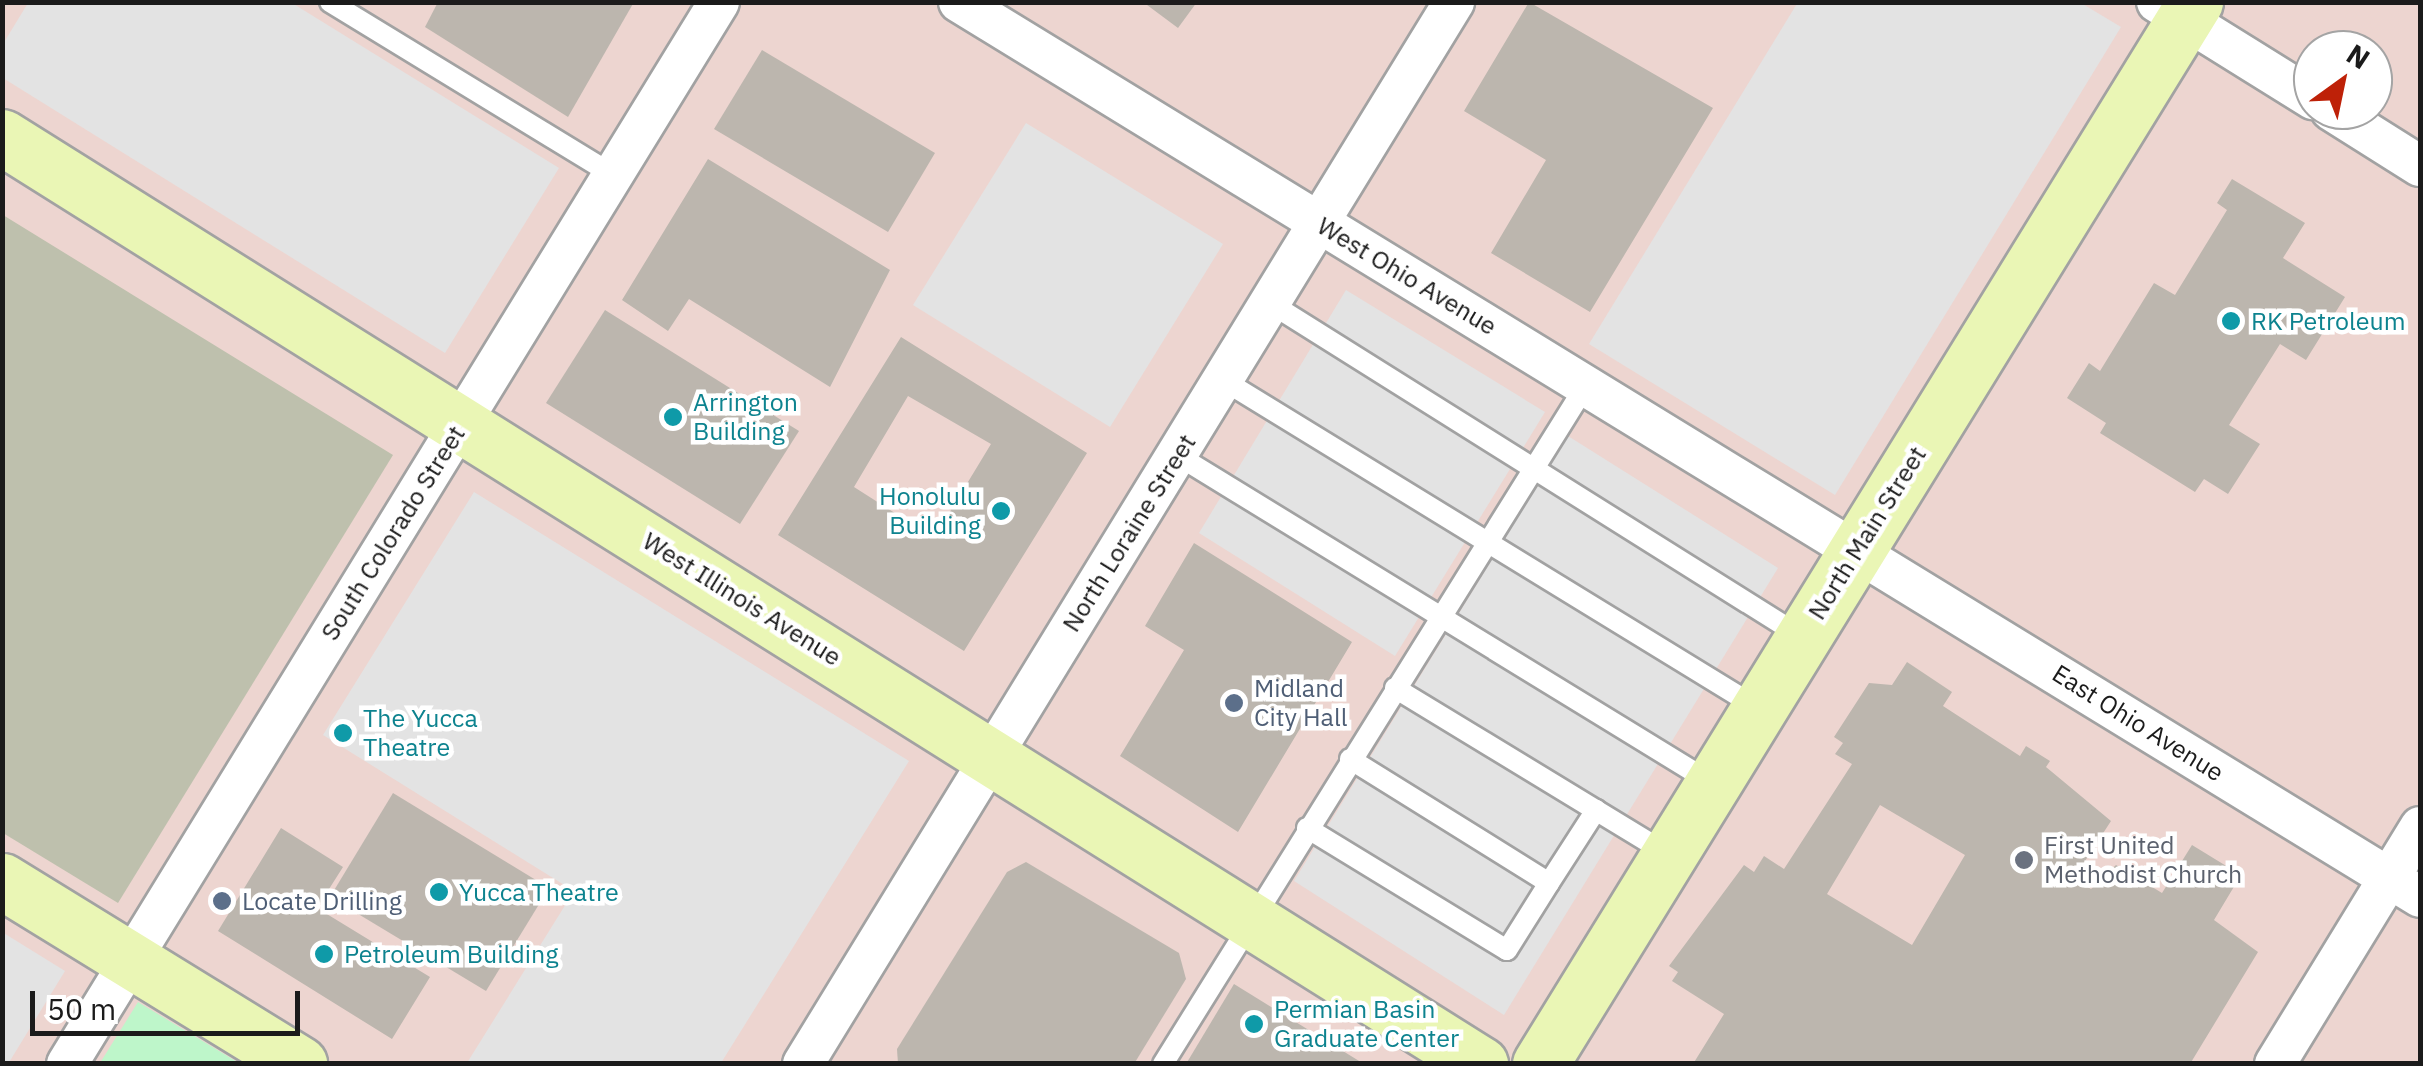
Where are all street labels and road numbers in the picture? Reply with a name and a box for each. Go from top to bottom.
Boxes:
street label: West Ohio Avenue [1312,211,1502,341]
street label: South Colorado Street [315,420,471,646]
street label: North Loraine Street [1056,429,1202,637]
street label: North Main Street [1802,441,1932,625]
street label: West Illinois Avenue [637,526,847,672]
street label: East Ohio Avenue [2047,658,2229,788]

